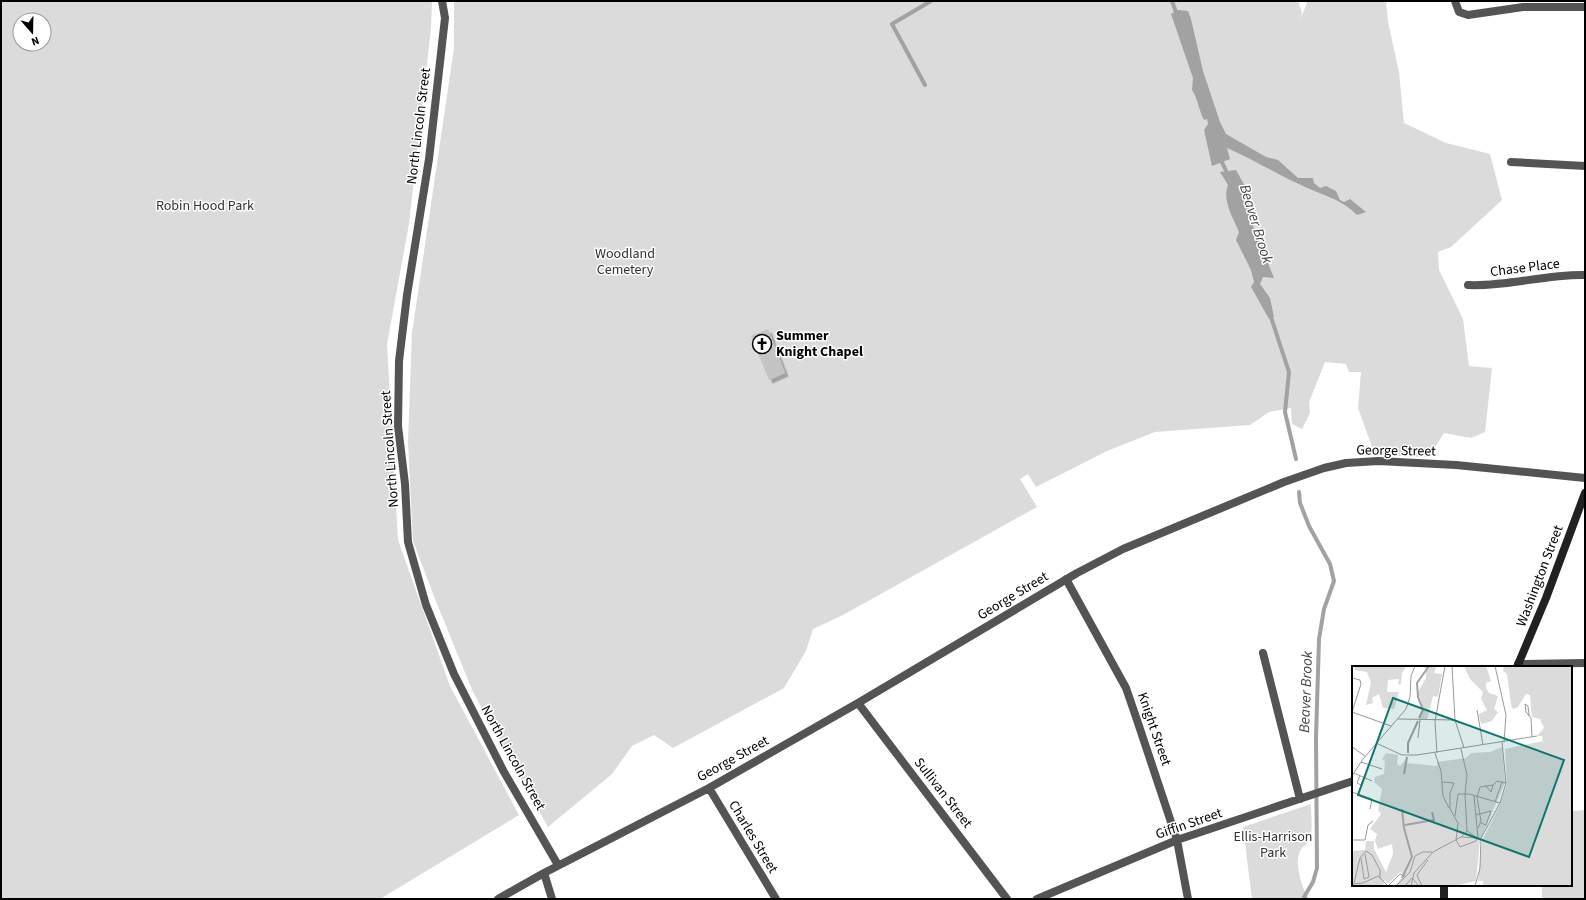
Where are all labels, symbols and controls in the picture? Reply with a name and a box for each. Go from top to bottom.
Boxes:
north arrow [12,12,52,52]
text: N [29,33,41,49]
street label: North Lincoln Street [402,66,436,185]
water label: Beaver Brook [1234,182,1278,267]
park label: Robin Hood Park [156,196,254,216]
park label: Woodland Cemetery [595,244,655,280]
street label: Chase Place [1489,254,1561,282]
place label: Summer Knight Chapel [776,326,863,362]
church icon: Summer Knight Chapel [751,333,773,355]
street label: North Lincoln Street [376,390,404,508]
street label: George Street [1356,440,1436,462]
street label: Washington Street [1511,522,1569,630]
street label: George Street [974,567,1052,625]
water label: Beaver Brook [1294,650,1318,733]
inset map [1352,666,1572,886]
street label: Knight Street [1132,690,1176,769]
street label: North Lincoln Street [476,702,550,814]
street label: George Street [693,731,773,787]
street label: Sullivan Street [909,754,977,833]
street label: Charles Street [723,797,783,877]
street label: Giffin Street [1153,803,1225,845]
park label: Ellis-Harrison Park [1234,827,1312,863]

